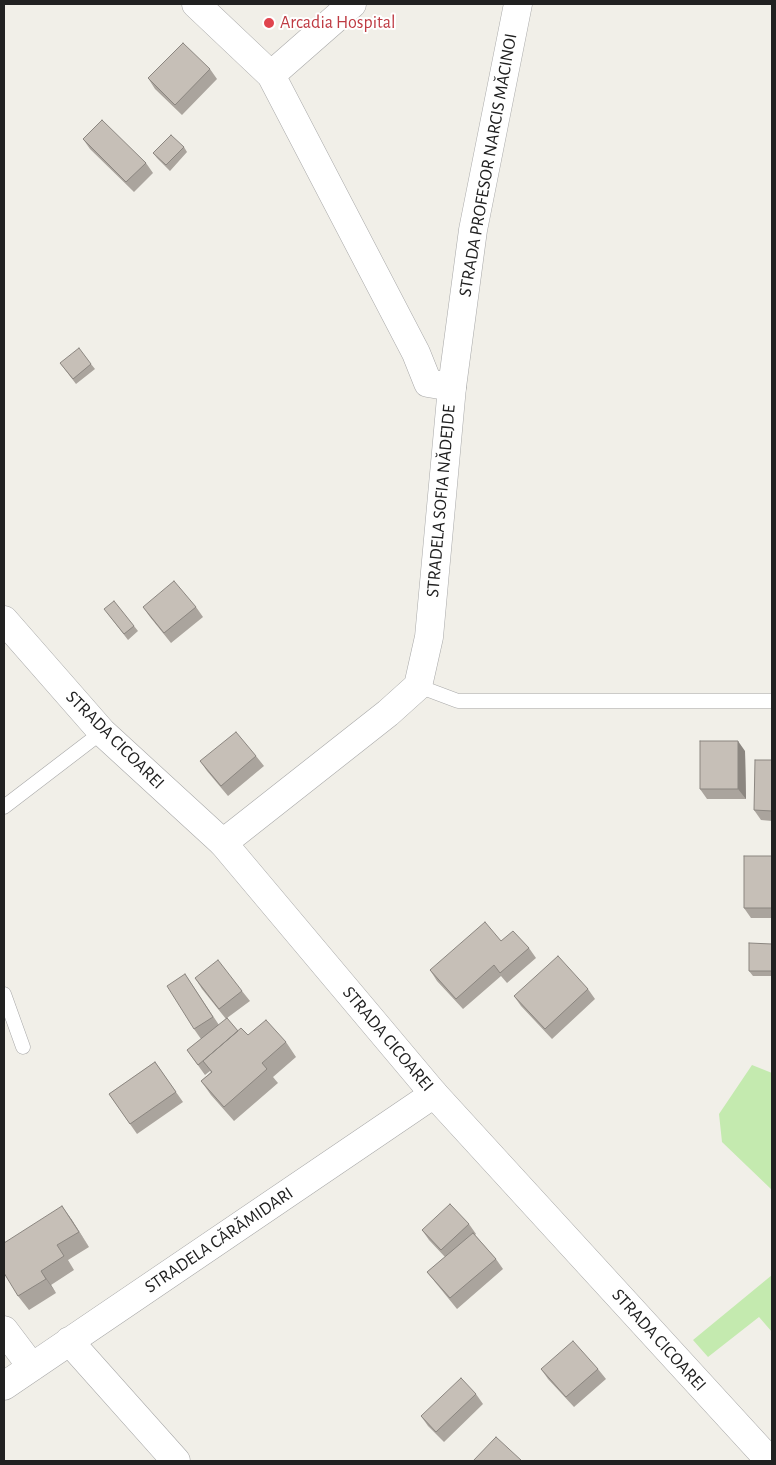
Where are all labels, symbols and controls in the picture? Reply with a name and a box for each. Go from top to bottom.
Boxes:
place label: Arcadia Hospital [280,12,396,34]
marker: Arcadia Hospital [262,16,276,30]
street label: STRADA PROFESOR NARCIS MĂCINOI [454,32,522,298]
street label: STRADELA SOFIA NĂDEJDE [422,404,460,598]
street label: STRADA CICOAREI [61,686,169,794]
street label: STRADA CICOAREI [338,982,438,1096]
street label: STRADELA CĂRĂMIDARI [141,1182,297,1298]
street label: STRADA CICOAREI [607,1284,711,1396]

